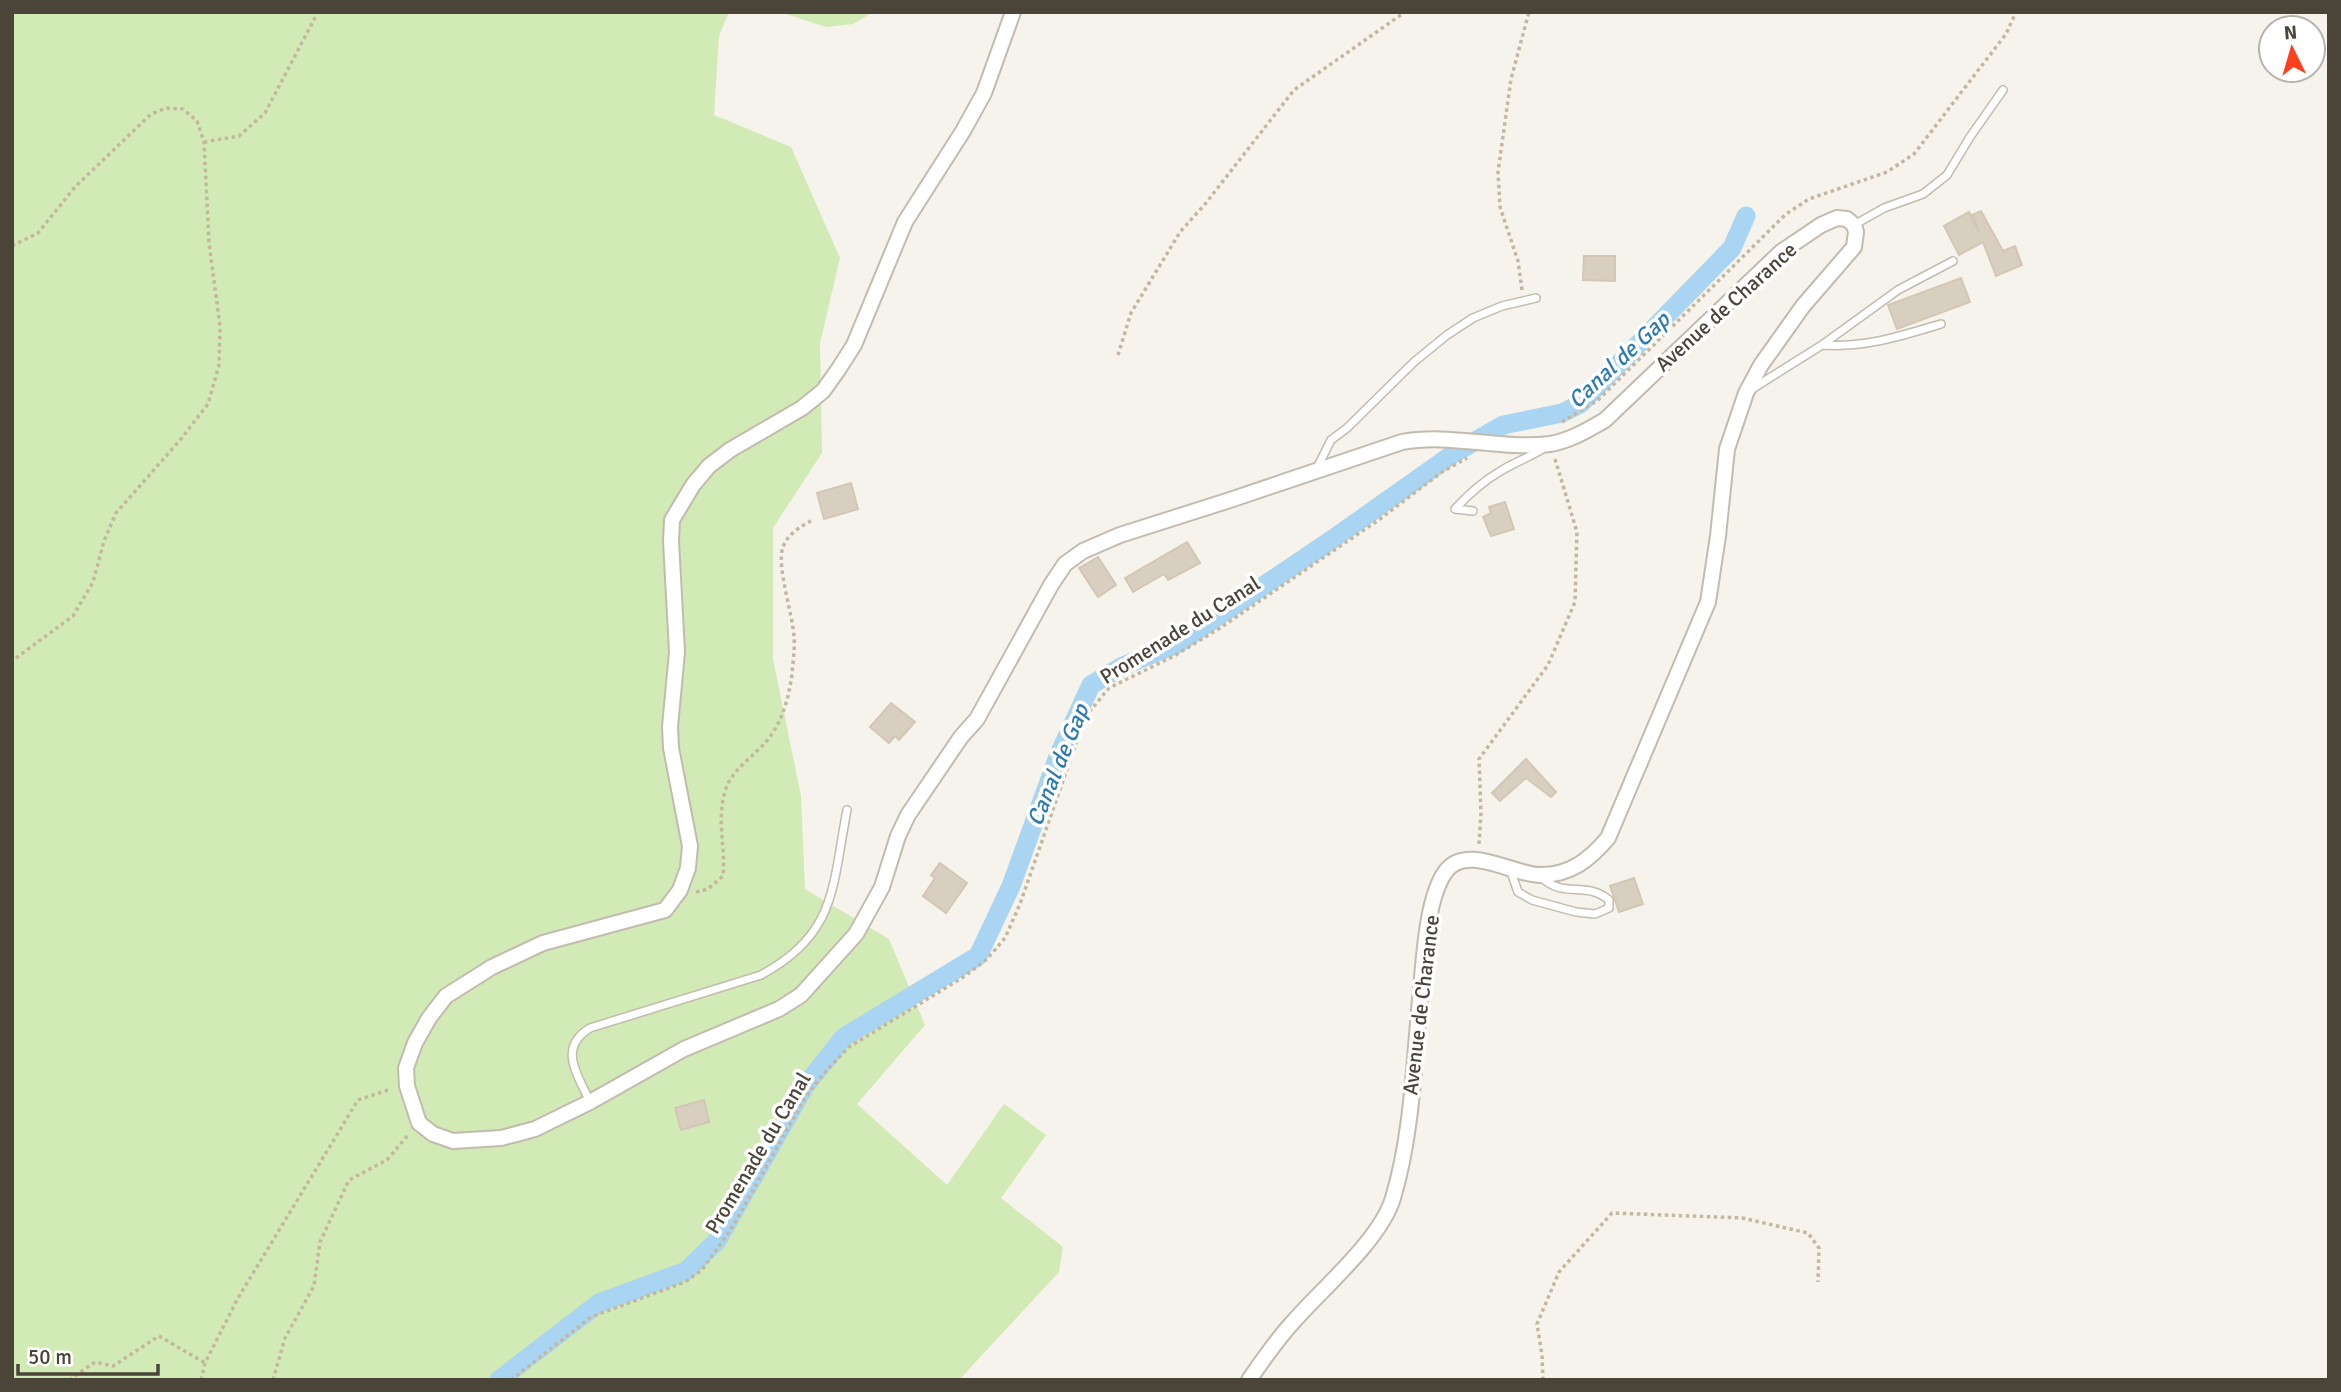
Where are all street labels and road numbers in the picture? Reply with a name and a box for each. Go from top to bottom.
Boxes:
street label: Avenue de Charance [1650,237,1802,377]
street label: Promenade du Canal [1095,570,1265,690]
street label: Avenue de Charance [1397,913,1445,1097]
street label: Promenade du Canal [699,1067,817,1239]

